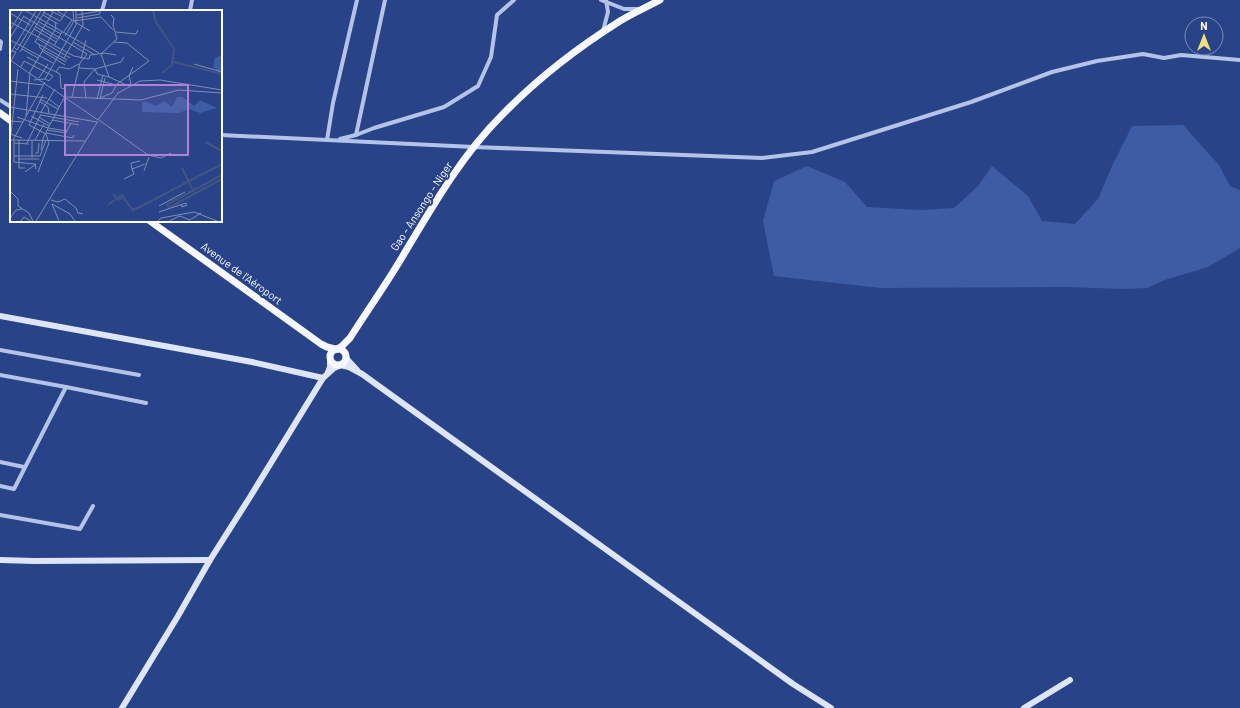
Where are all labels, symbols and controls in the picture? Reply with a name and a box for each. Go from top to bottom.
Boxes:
inset map [10,10,222,222]
north arrow [1184,16,1224,56]
text: N [1200,19,1208,32]
street label: Gao - Ansongo - Niger [387,159,455,253]
street label: Avenue de l'Aéroport [199,239,285,307]

